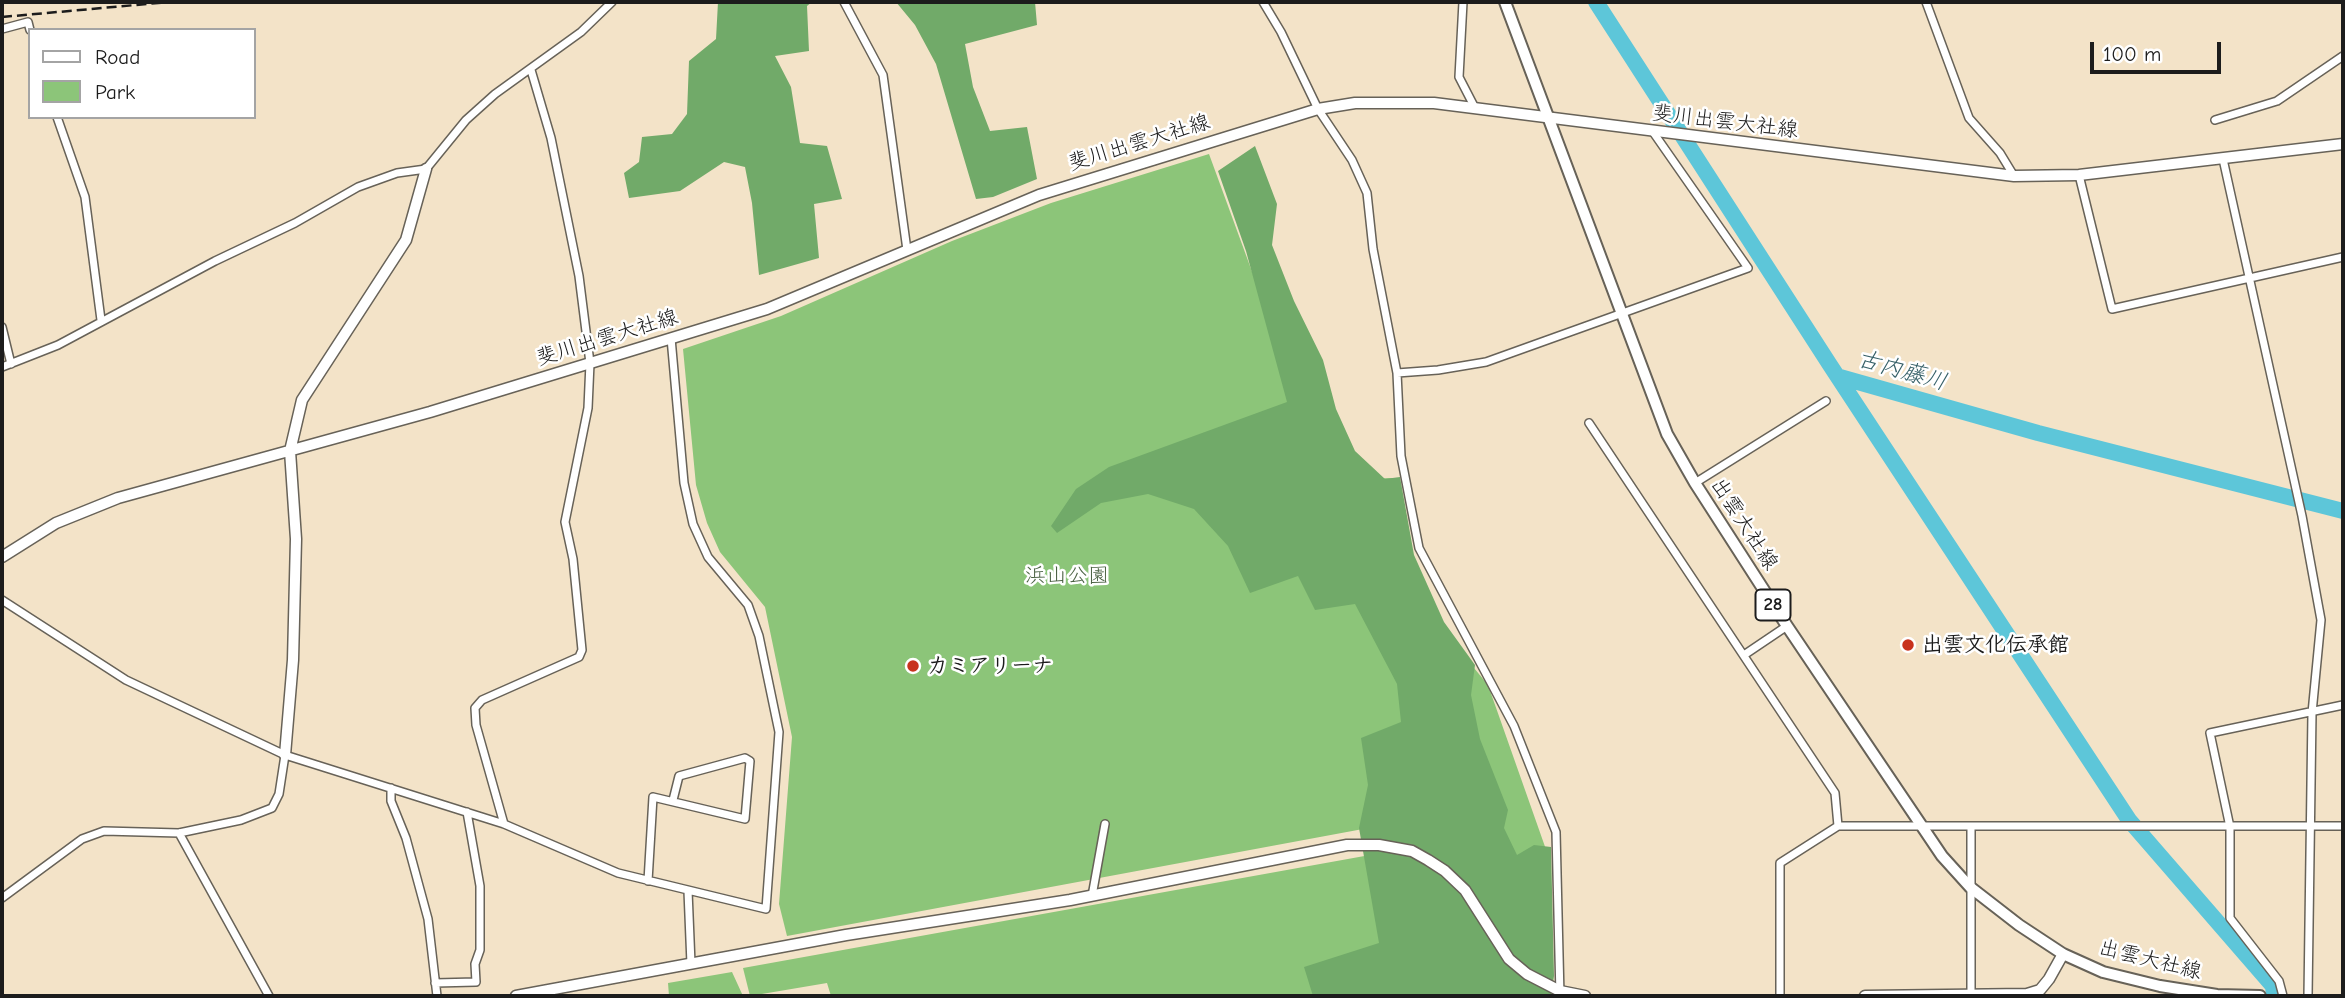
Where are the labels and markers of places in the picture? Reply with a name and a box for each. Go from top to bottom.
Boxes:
place label: 出雲文化伝承館 [1922,632,2069,658]
marker: 出雲文化伝承館 [1900,637,1916,653]
place label: カミアリーナ [927,653,1053,679]
marker: カミアリーナ [905,658,921,674]

